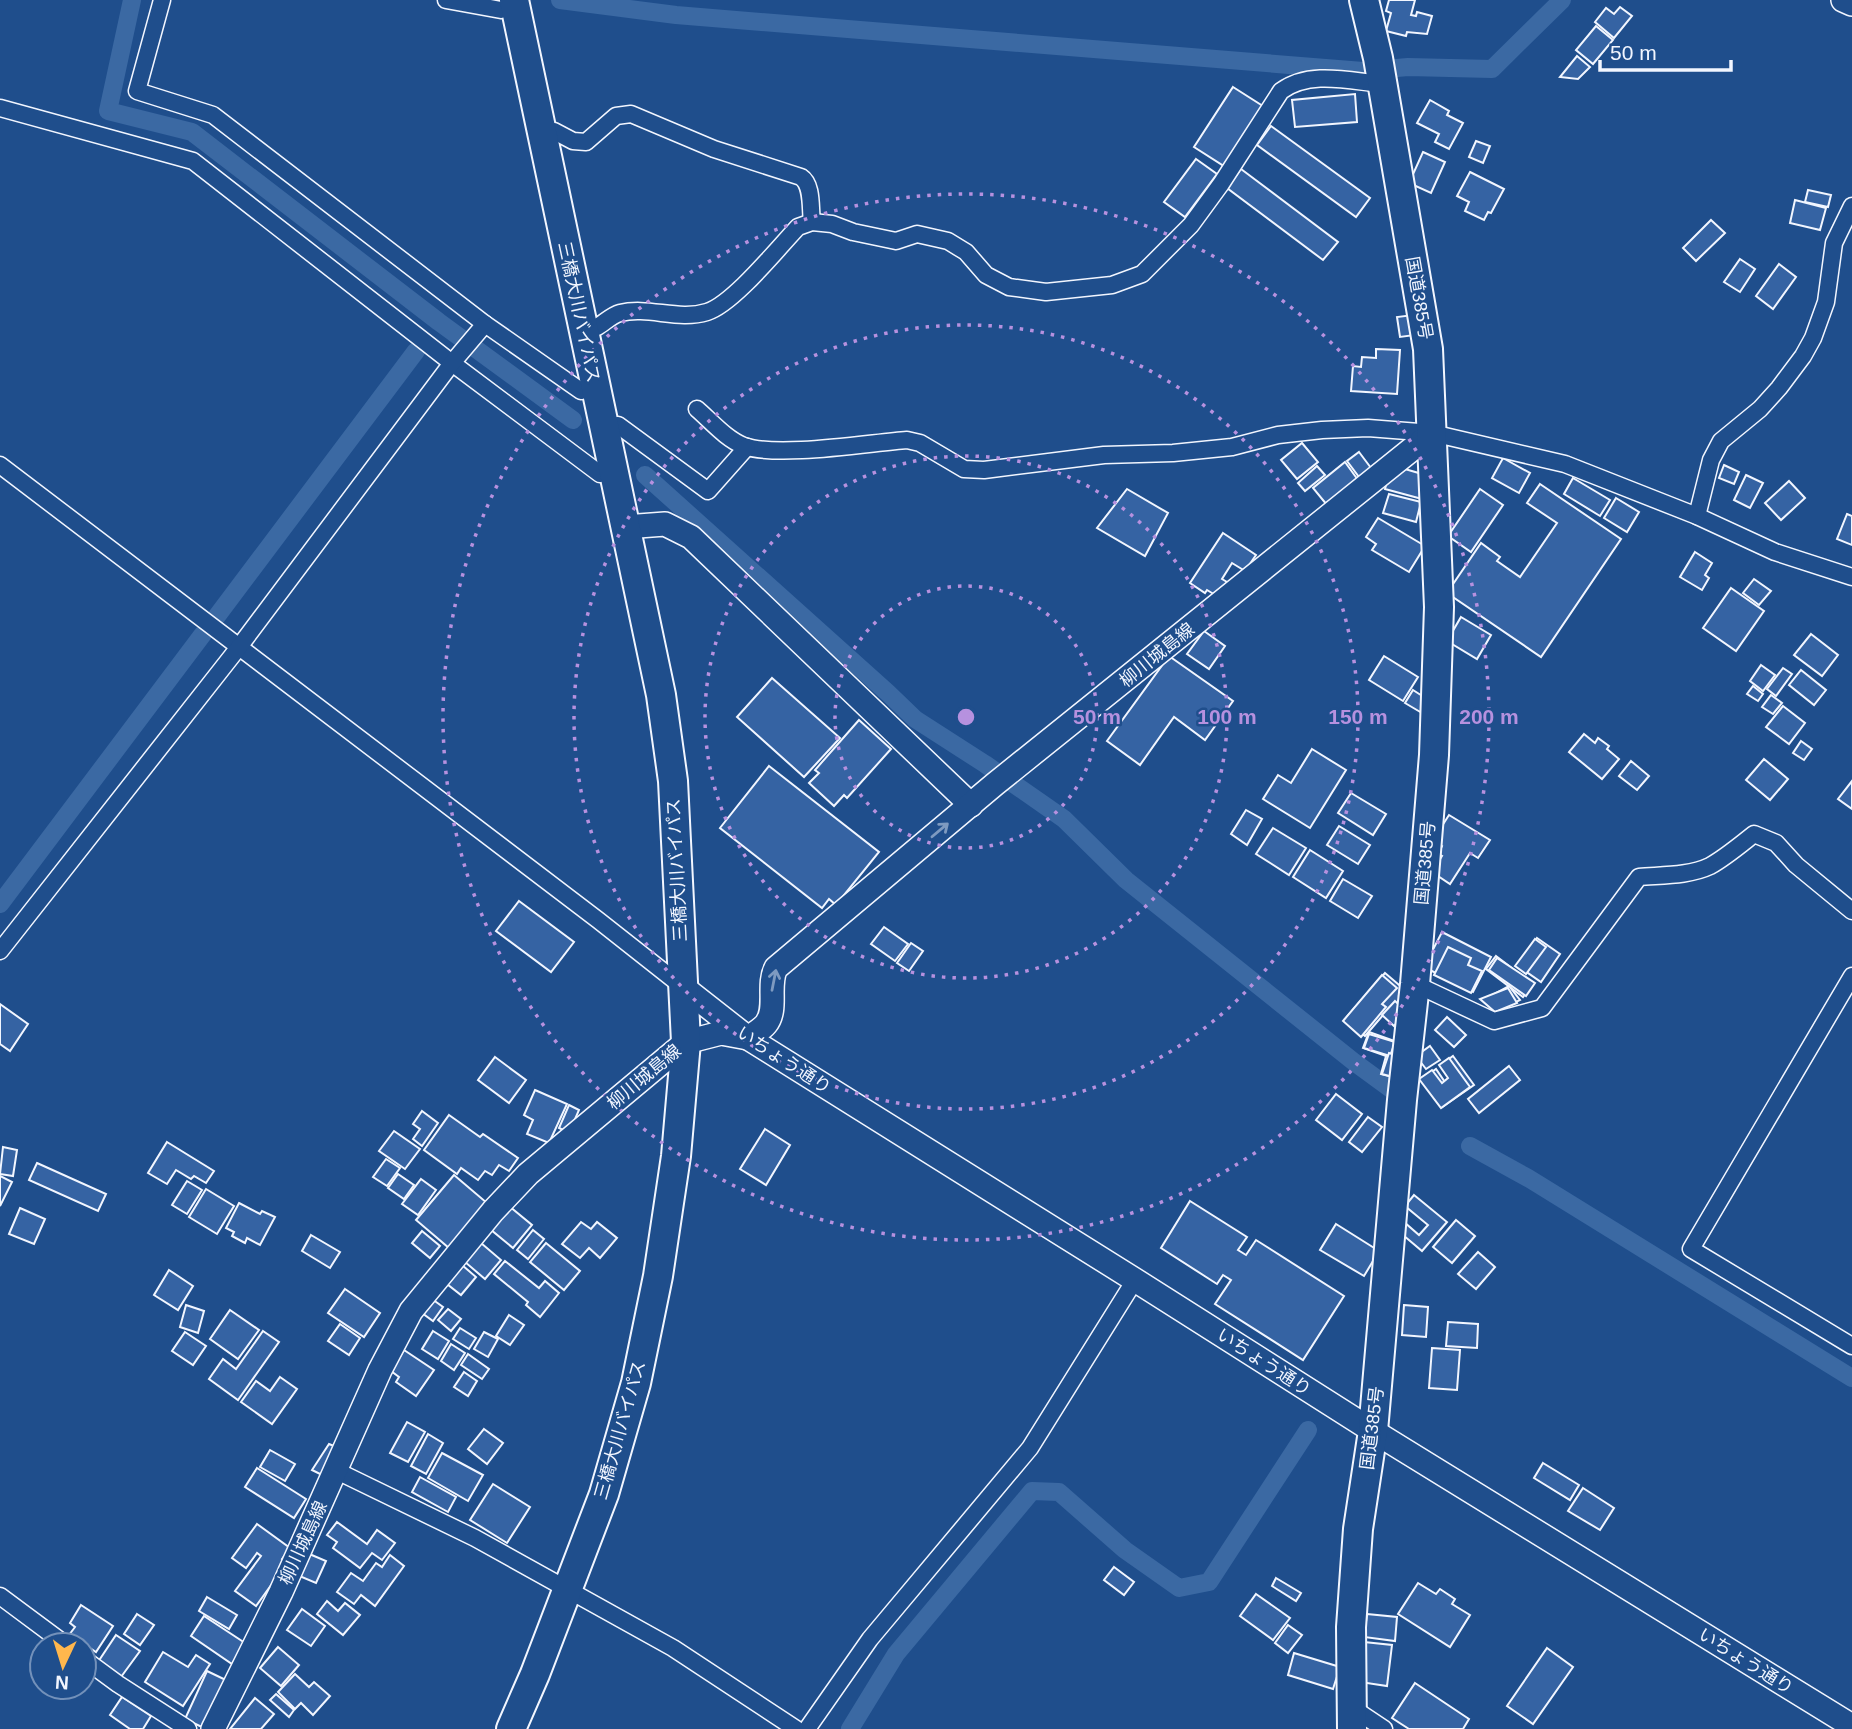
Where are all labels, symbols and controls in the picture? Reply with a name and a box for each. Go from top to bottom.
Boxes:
scale bar [1600,28,1731,72]
text: 50 m [1610,41,1657,64]
street label: 三橋大川バイパス [554,240,604,384]
street label: 国道385号 [1402,255,1436,341]
street label: 柳川城島線 [1116,619,1198,691]
centre of rings [954,705,978,729]
text: 50 m [1073,705,1121,728]
text: 100 m [1197,705,1257,728]
text: 150 m [1328,705,1388,728]
text: 200 m [1459,705,1519,728]
street label: 三橋大川バイパス [663,798,691,942]
street label: 国道385号 [1411,820,1439,906]
one-way arrow [931,822,949,838]
one-way arrow [768,970,781,992]
street label: いちょう通り [733,1022,835,1098]
street label: 柳川城島線 [603,1040,685,1114]
street label: いちょう通り [1213,1324,1315,1400]
street label: 三橋大川バイパス [591,1358,649,1502]
street label: 国道385号 [1357,1385,1387,1471]
street label: 柳川城島線 [275,1498,331,1588]
street label: いちょう通り [1695,1624,1797,1698]
north arrow [28,1631,98,1701]
text: N [54,1672,69,1693]

